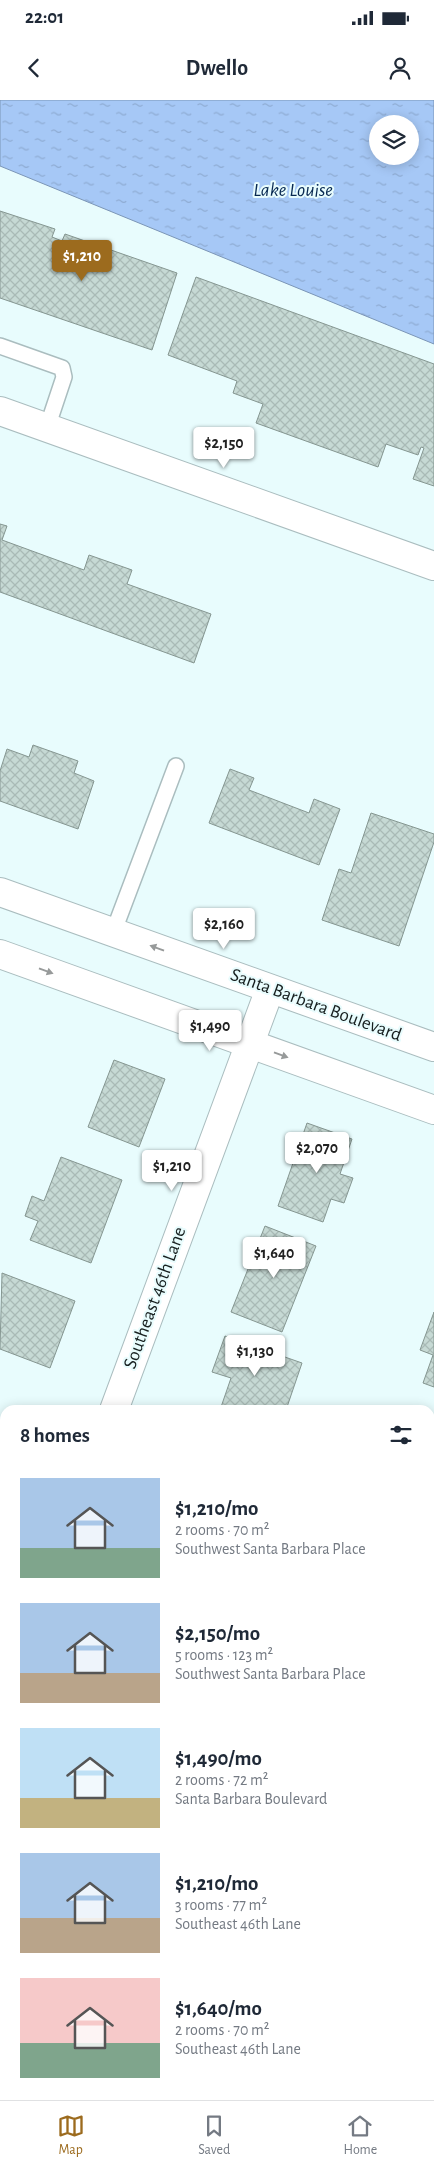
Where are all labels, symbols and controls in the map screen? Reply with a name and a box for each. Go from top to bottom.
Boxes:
text: 22:01 [25,8,64,27]
icon: back [20,54,48,82]
icon: person [386,54,414,82]
text: Dwello [186,57,248,79]
map controls [369,115,419,165]
button: layers [369,115,419,165]
water label: Lake Louise [253,180,333,200]
pin: $1,210 [41,240,123,282]
text: $1,210 [63,248,101,264]
pin: $2,150 [183,426,265,469]
text: $2,150 [204,435,244,451]
pin: $2,160 [183,908,265,950]
text: $2,160 [204,916,244,932]
one-way arrow [150,944,165,951]
street label: Santa Barbara Boulevard [228,965,404,1045]
one-way arrow [39,967,54,975]
pin: $1,490 [169,1010,251,1052]
text: $1,490 [190,1018,230,1034]
one-way arrow [274,1051,289,1059]
pin: $2,070 [276,1132,358,1174]
text: $2,070 [296,1140,338,1156]
pin: $1,210 [131,1150,213,1192]
text: $1,210 [153,1158,191,1174]
street label: Southeast 46th Lane [121,1225,189,1371]
pin: $1,640 [233,1236,315,1279]
text: $1,640 [254,1245,294,1261]
pin: $1,130 [214,1334,296,1377]
text: $1,130 [236,1343,274,1359]
icon: filters [387,1421,415,1449]
text: 8 homes [20,1425,90,1446]
icon: home [60,1498,120,1558]
text: $1,210/mo [175,1498,259,1519]
text: 2 rooms · 70 m² [175,1522,269,1538]
text: Southwest Santa Barbara Place [175,1541,366,1557]
icon: home [60,1623,120,1683]
text: $2,150/mo [175,1623,260,1644]
text: 5 rooms · 123 m² [175,1647,273,1663]
text: Southwest Santa Barbara Place [175,1666,366,1682]
icon: home [60,1748,120,1808]
text: $1,490/mo [175,1748,262,1769]
text: 2 rooms · 72 m² [175,1772,268,1788]
text: Santa Barbara Boulevard [175,1791,327,1807]
icon: home [60,1873,120,1933]
text: $1,210/mo [175,1873,259,1894]
text: 3 rooms · 77 m² [175,1897,267,1913]
text: Southeast 46th Lane [175,1916,301,1932]
icon: home [60,1998,120,2058]
text: $1,640/mo [175,1998,262,2019]
text: 2 rooms · 70 m² [175,2022,269,2038]
text: Southeast 46th Lane [175,2041,301,2057]
tab: Map [57,2112,85,2159]
tab: Saved [198,2112,230,2159]
tab: Home [344,2112,377,2159]

